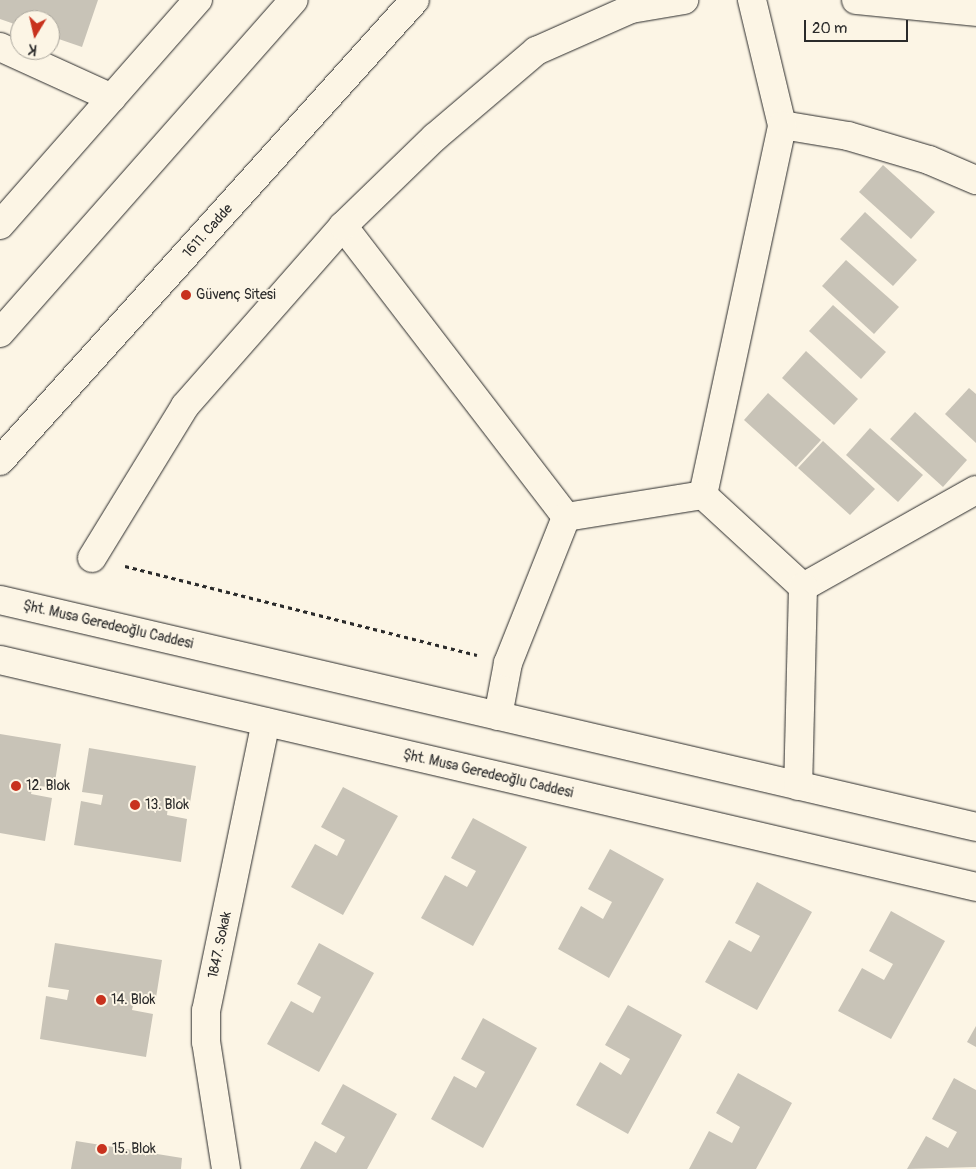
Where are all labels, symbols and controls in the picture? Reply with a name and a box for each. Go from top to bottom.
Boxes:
north arrow [10,10,60,60]
scale bar [806,10,910,42]
text: 20 m [812,19,847,38]
text: K [27,40,38,58]
street label: 1611. Cadde [179,201,237,261]
place label: Güvenç Sitesi [196,287,276,303]
marker: Güvenç Sitesi [180,289,192,301]
street label: Şht. Musa Geredeoğlu Caddesi [21,597,195,653]
street label: Şht. Musa Geredeoğlu Caddesi [401,746,575,802]
place label: 12. Blok [26,778,70,794]
marker: 12. Blok [10,780,22,792]
place label: 13. Blok [145,797,189,813]
marker: 13. Blok [129,799,141,811]
street label: 1847. Sokak [205,910,235,980]
place label: 14. Blok [111,992,155,1008]
marker: 14. Blok [95,994,107,1006]
place label: 15. Blok [112,1141,156,1157]
marker: 15. Blok [96,1143,108,1155]

